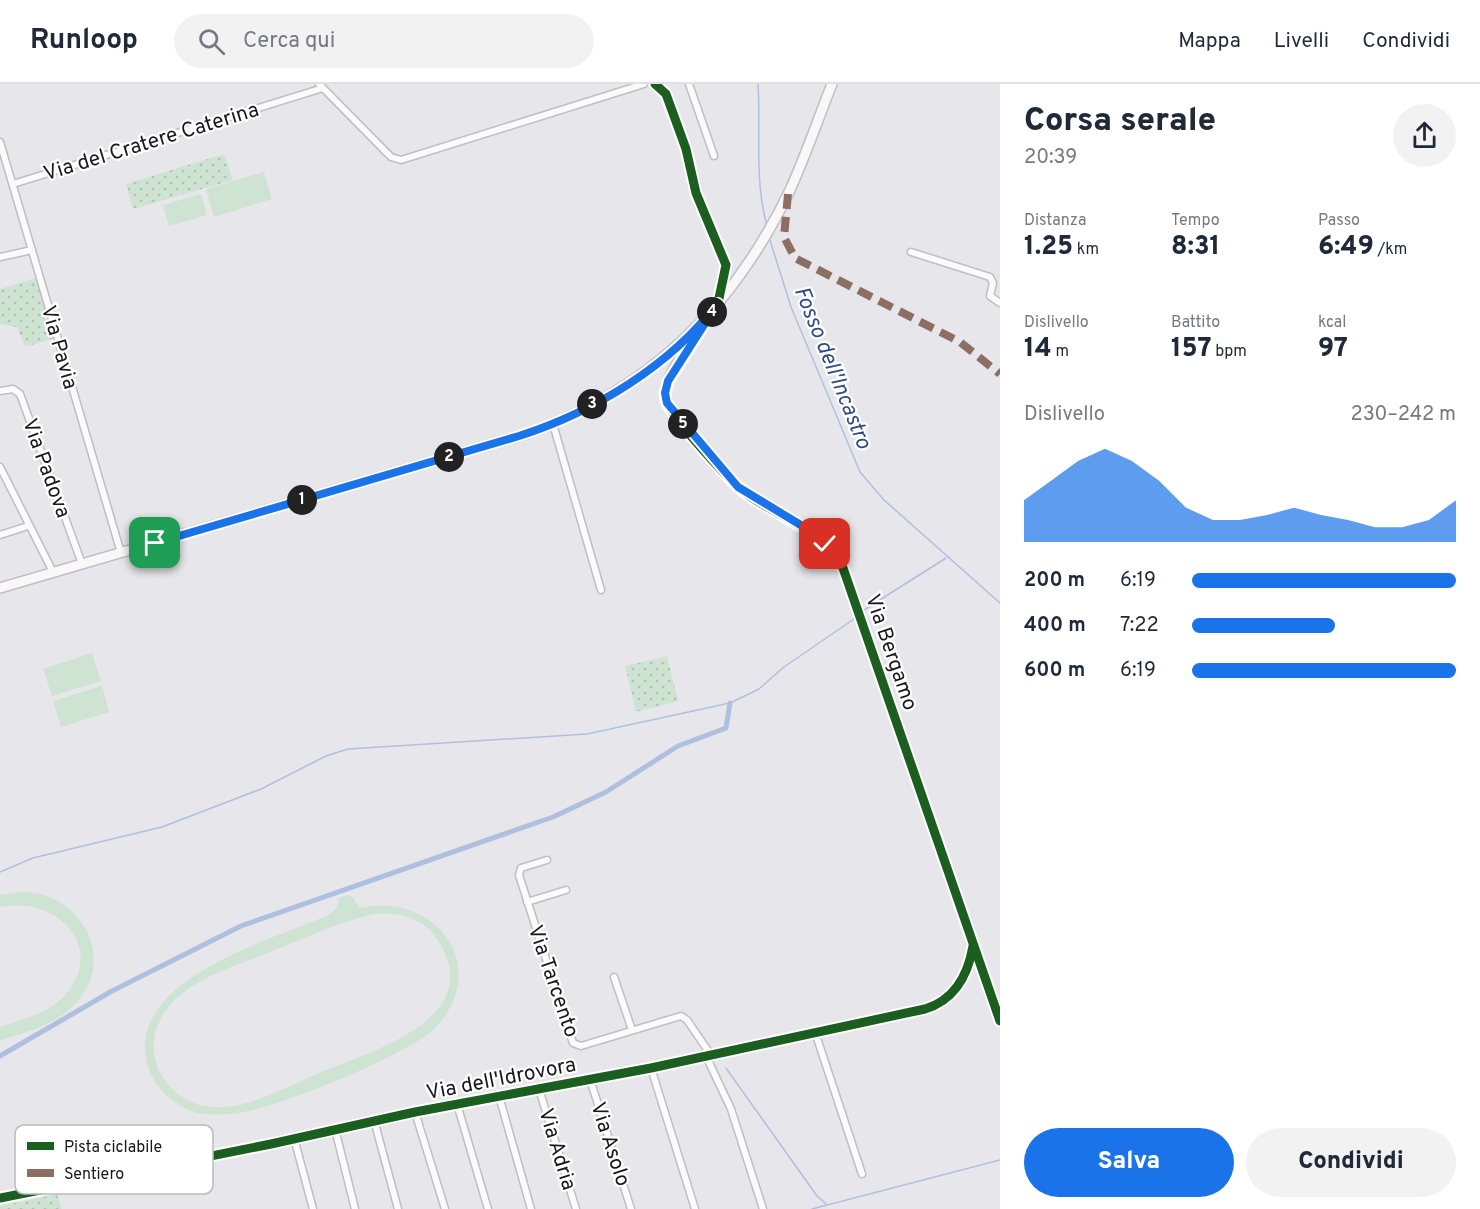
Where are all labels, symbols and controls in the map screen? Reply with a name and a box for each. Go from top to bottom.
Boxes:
search box [174,14,594,68]
text: Runloop [30,23,138,59]
icon: search [195,25,228,58]
text: Cerca qui [243,28,335,55]
text: Mappa [1178,28,1241,55]
text: Livelli [1274,28,1329,55]
text: Condividi [1362,28,1450,55]
street label: Via del Cratere Caterina [41,97,262,188]
text: Corsa serale [1024,101,1216,143]
button: share [1393,104,1456,167]
text: 20:39 [1024,145,1077,171]
text: Distanza [1024,211,1086,231]
text: Tempo [1171,211,1220,231]
text: Passo [1318,211,1360,231]
text: 1.25 [1024,231,1073,264]
text: 8:31 [1171,231,1220,264]
text: 6:49 [1318,231,1374,264]
text: km [1073,240,1099,260]
text: /km [1374,240,1407,260]
water label: Fosso dell'Incastro [787,283,877,453]
pin: 4 [697,297,727,327]
street label: Via Pavia [34,302,83,392]
text: 4 [707,302,717,322]
text: Dislivello [1024,313,1089,333]
text: Battito [1171,313,1220,333]
text: kcal [1318,313,1346,333]
text: 14 [1024,333,1052,366]
text: 157 [1171,333,1212,366]
text: 97 [1318,333,1348,366]
text: m [1052,342,1069,362]
text: bpm [1212,342,1247,362]
pin: 3 [577,389,607,419]
text: 3 [587,394,597,414]
text: Dislivello [1024,402,1105,428]
text: 230–242 m [1351,402,1456,428]
pin: 5 [668,409,698,439]
text: 5 [678,414,688,434]
street label: Via Padova [15,415,76,522]
pin: 2 [434,442,464,472]
text: 2 [444,447,454,467]
pin: 1 [287,485,317,515]
text: 1 [299,490,305,510]
pin [129,517,180,568]
pin [799,518,850,569]
icon: arrive [138,526,171,559]
icon: check [808,527,841,560]
text: 200 m [1024,568,1085,594]
text: 6:19 [1120,568,1156,594]
street label: Via Bergamo [858,591,923,714]
text: 400 m [1024,613,1086,639]
text: 7:22 [1120,613,1159,639]
text: 600 m [1024,658,1085,684]
text: 6:19 [1120,658,1156,684]
street label: Via Tarcento [521,922,584,1041]
street label: Via dell'Idrovora [424,1052,578,1107]
street label: Via Asolo [583,1099,636,1190]
street label: Via Adria [531,1105,582,1194]
legend [15,1125,213,1194]
button: Salva [1024,1128,1234,1197]
button: Condividi [1246,1128,1456,1197]
text: Pista ciclabile [64,1138,162,1158]
text: Sentiero [64,1165,124,1185]

